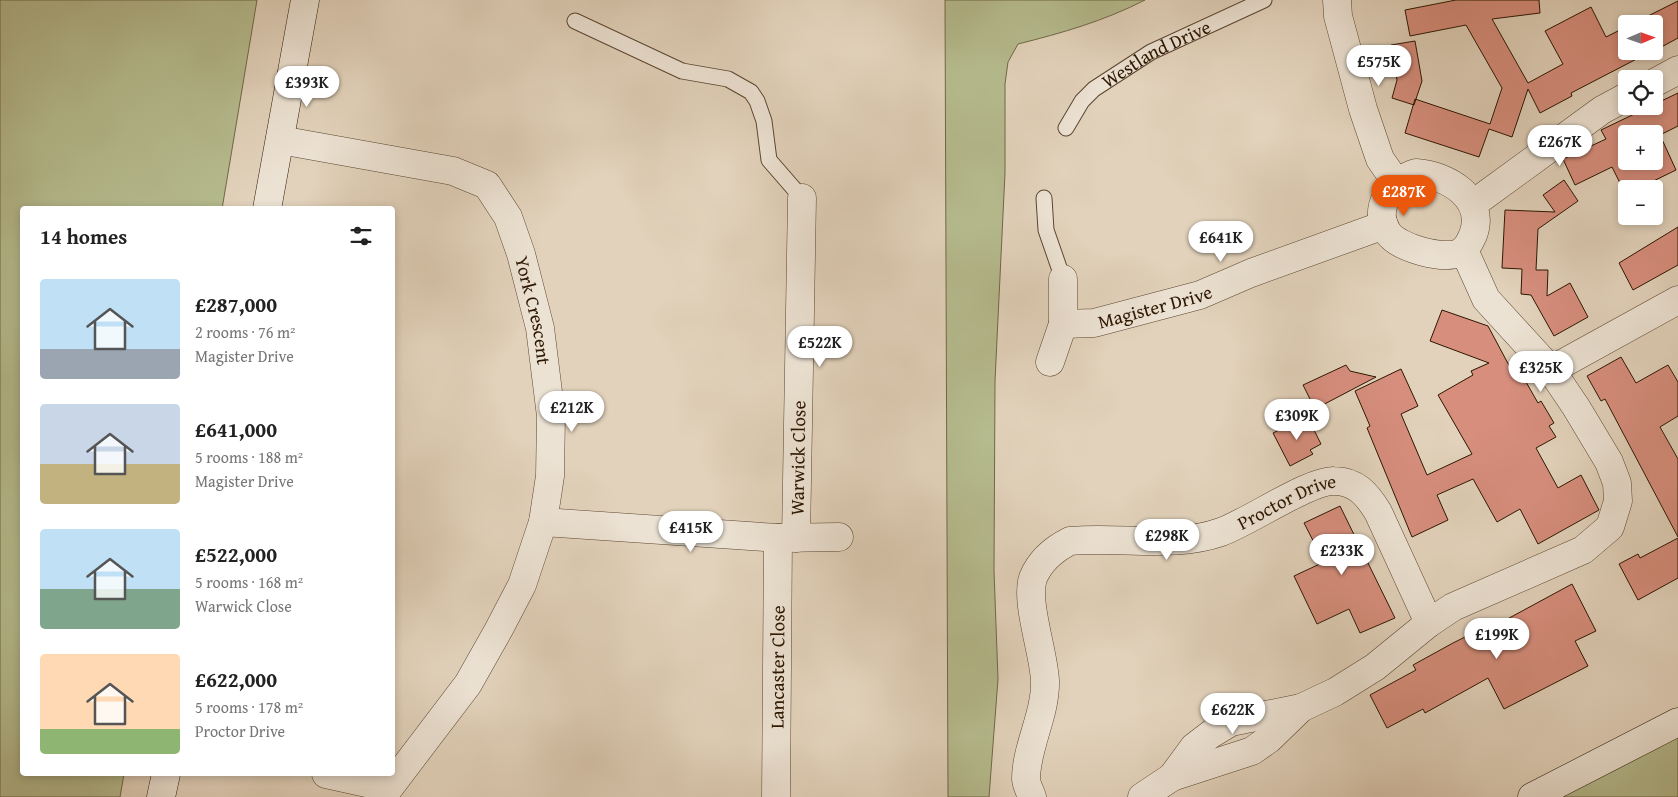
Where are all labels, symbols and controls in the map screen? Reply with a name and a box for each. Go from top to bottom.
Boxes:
street label: Westland Drive [1096,12,1215,95]
north arrow [1618,15,1662,60]
map controls [1618,15,1663,225]
pin: £575K [1344,44,1414,87]
text: £575K [1357,49,1401,73]
pin: £393K [272,66,342,108]
text: £393K [285,70,329,94]
button: locate [1618,70,1663,115]
pin: £267K [1525,124,1595,167]
button: + [1618,125,1663,170]
text: £267K [1538,129,1582,153]
pin: £287K [1369,174,1439,217]
text: £287K [1382,179,1426,203]
button: − [1618,180,1663,225]
pin: £641K [1186,220,1256,263]
text: 14 homes [40,221,127,252]
icon: filters [347,222,375,250]
text: £641K [1199,225,1243,249]
street label: York Crescent [508,253,559,367]
street label: Magister Drive [1095,277,1217,335]
text: £287,000 [195,289,277,320]
icon: home [80,299,140,359]
text: 2 rooms · 76 m² [195,320,295,344]
pin: £522K [785,326,855,368]
text: £522K [798,330,842,354]
text: Magister Drive [195,344,294,368]
pin: £325K [1506,350,1576,393]
text: £325K [1519,355,1563,379]
pin: £212K [537,390,607,433]
text: £212K [550,395,594,419]
pin: £309K [1262,398,1332,441]
street label: Warwick Close [782,400,812,516]
text: £309K [1275,403,1319,427]
text: £641,000 [195,414,277,445]
icon: home [80,424,140,484]
text: 5 rooms · 188 m² [195,445,303,469]
street label: Proctor Drive [1232,467,1337,537]
text: Magister Drive [195,469,294,493]
pin: £415K [656,510,726,553]
text: £415K [669,515,713,539]
pin: £298K [1132,518,1202,561]
text: £298K [1145,523,1189,547]
pin: £233K [1307,534,1377,576]
text: £233K [1320,538,1364,562]
text: £522,000 [195,539,277,570]
icon: home [80,549,140,609]
text: 5 rooms · 168 m² [195,570,303,594]
text: Warwick Close [195,594,292,618]
street label: Lancaster Close [763,605,791,729]
pin: £199K [1462,618,1532,660]
text: £199K [1475,622,1519,646]
text: £622,000 [195,664,277,695]
icon: home [80,674,140,734]
pin: £622K [1198,692,1268,735]
text: 5 rooms · 178 m² [195,695,303,719]
text: £622K [1211,697,1255,721]
text: Proctor Drive [195,719,285,743]

